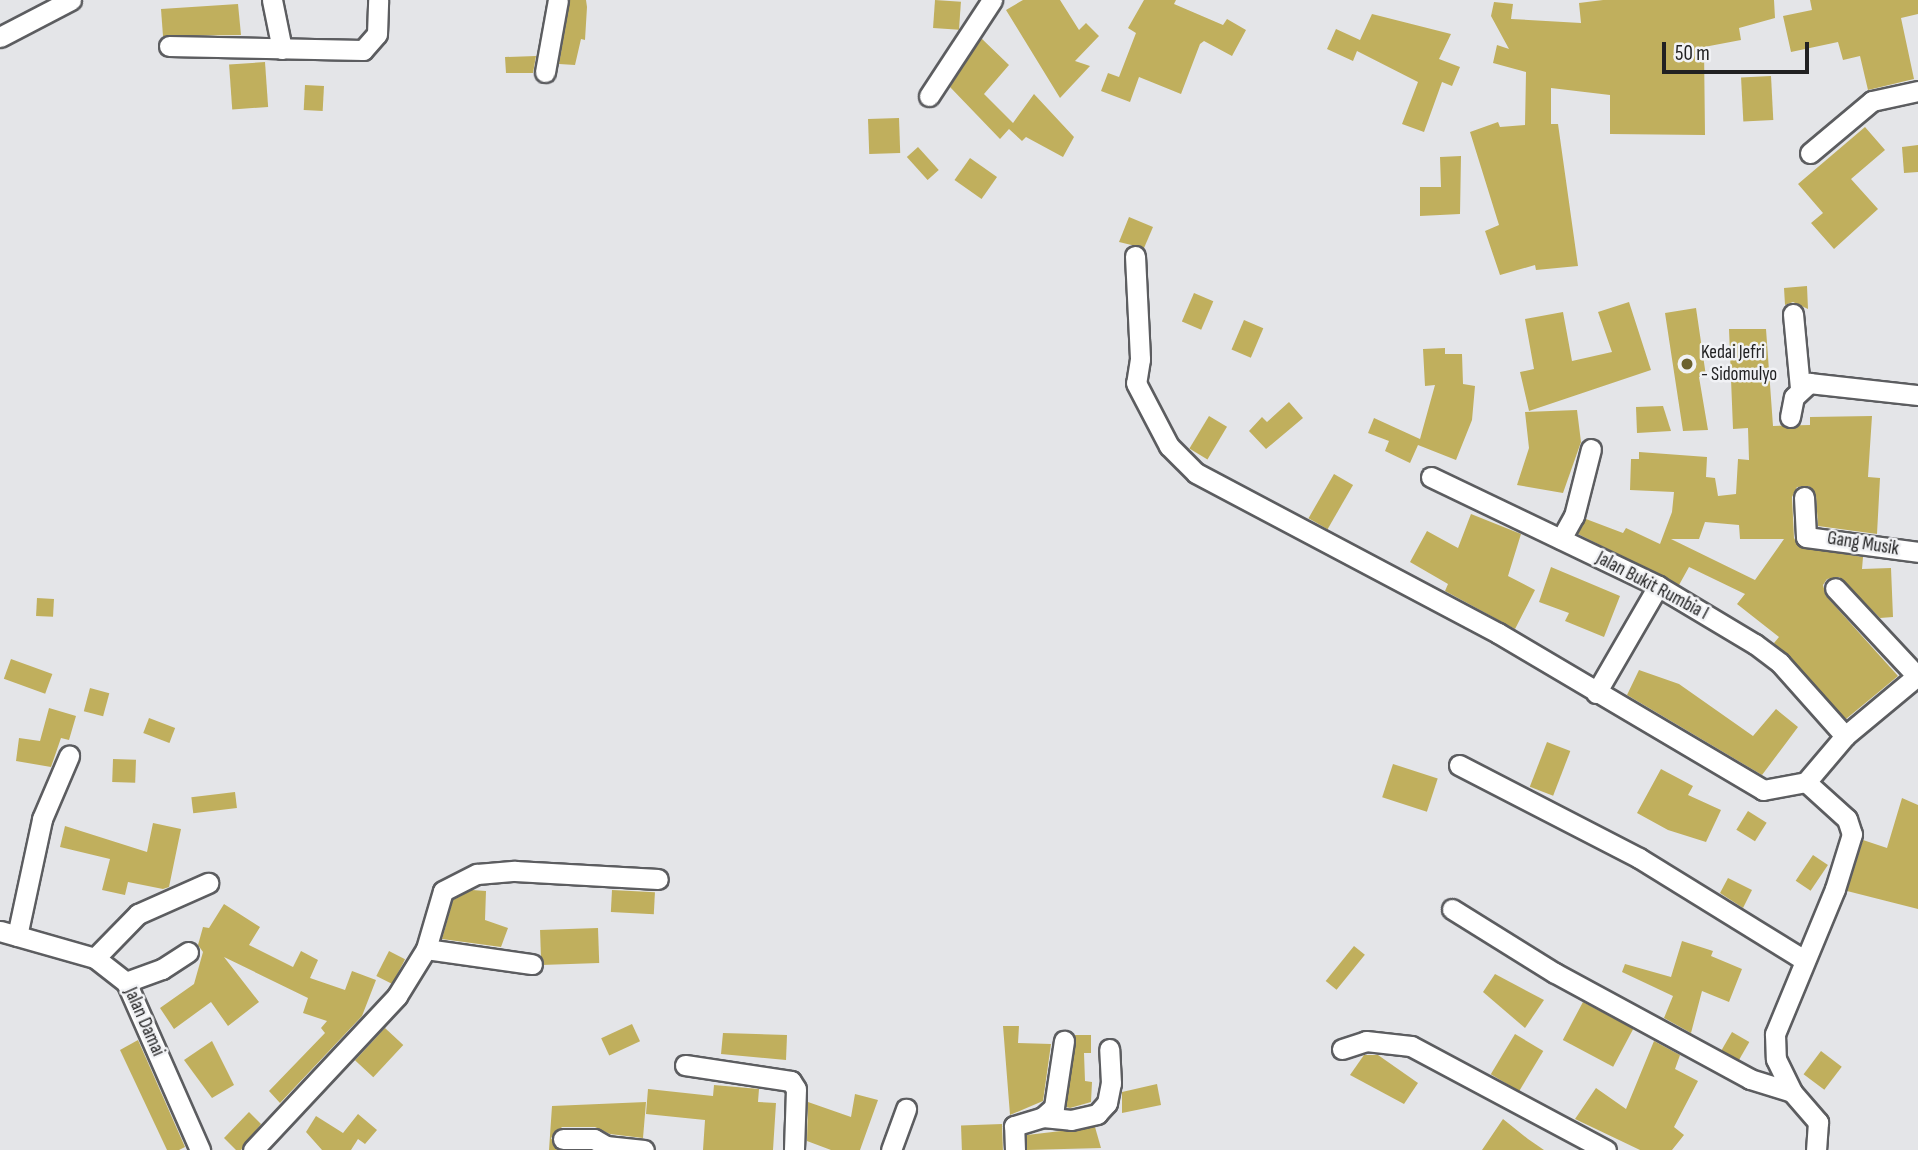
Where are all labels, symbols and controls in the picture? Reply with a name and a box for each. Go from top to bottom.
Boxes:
scale bar [1666,28,1813,72]
text: 50 m [1675,41,1710,66]
place label: Kedai Jefri - Sidomulyo [1701,342,1777,386]
marker: Kedai Jefri - Sidomulyo [1679,356,1695,372]
street label: Gang Musik [1826,527,1900,561]
street label: Jalan Bukit Rumbia I [1592,547,1712,625]
street label: Jalan Damai [119,984,169,1060]

